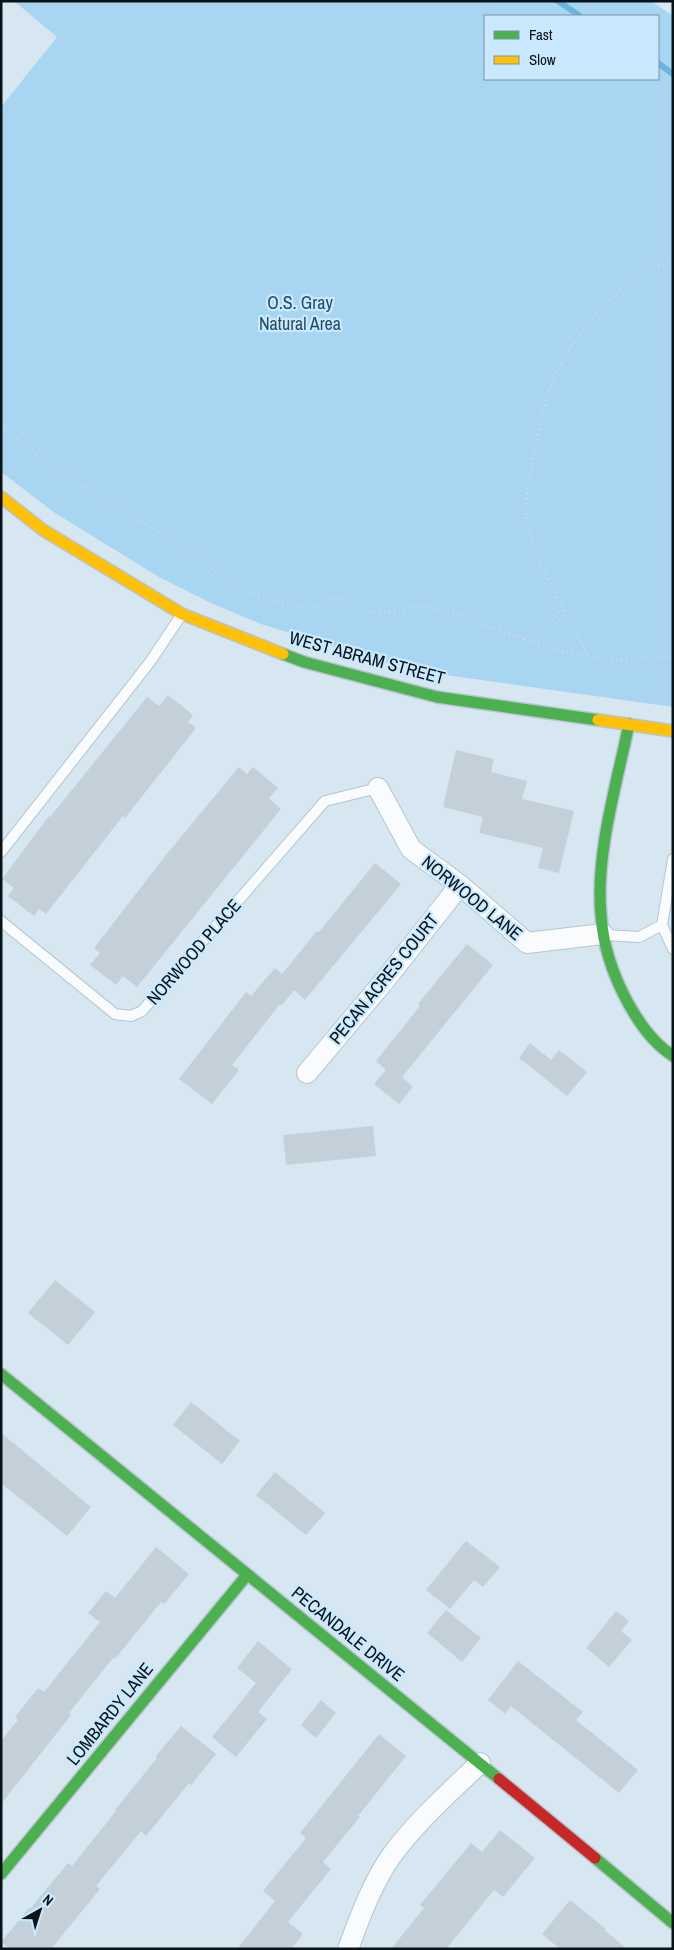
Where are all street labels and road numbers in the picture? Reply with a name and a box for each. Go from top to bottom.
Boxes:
street label: WEST ABRAM STREET [286,625,448,690]
street label: NORWOOD LANE [417,849,528,946]
street label: NORWOOD PLACE [141,893,247,1010]
street label: PECAN ACRES COURT [323,908,444,1049]
street label: PECANDALE DRIVE [287,1580,410,1687]
street label: LOMBARDY LANE [60,1657,159,1770]

